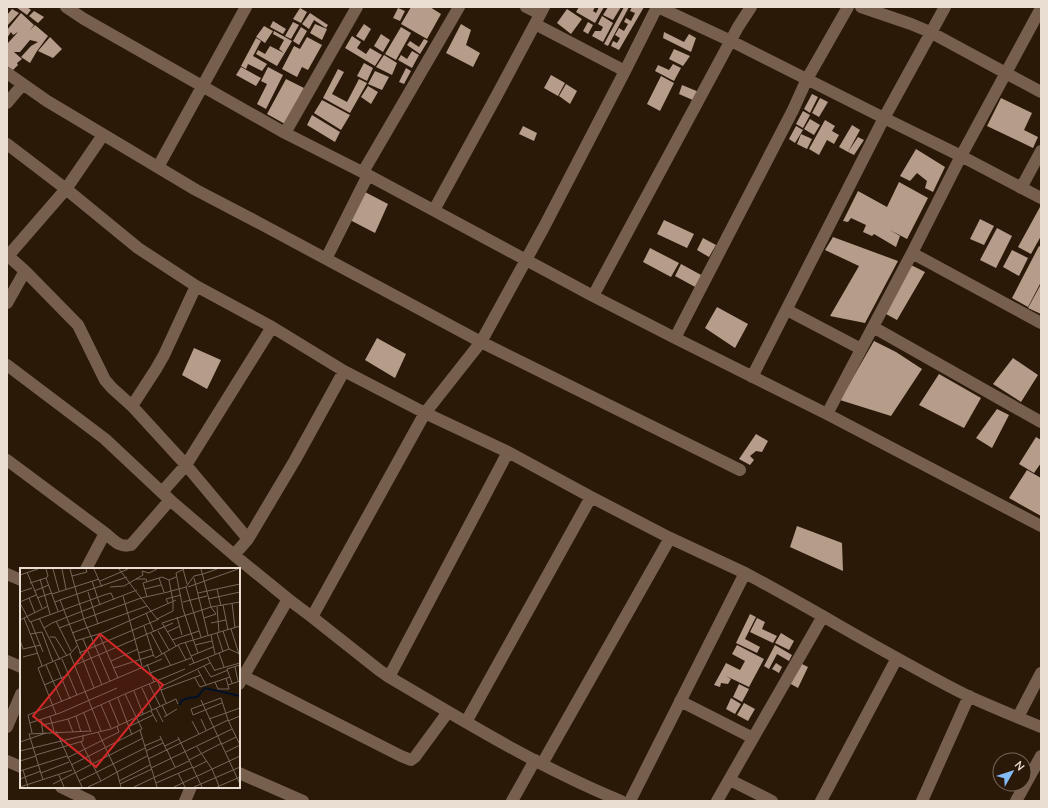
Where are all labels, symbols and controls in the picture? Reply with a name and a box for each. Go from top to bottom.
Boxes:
inset map [20,568,240,788]
north arrow [992,752,1032,792]
text: N [1012,758,1028,773]

